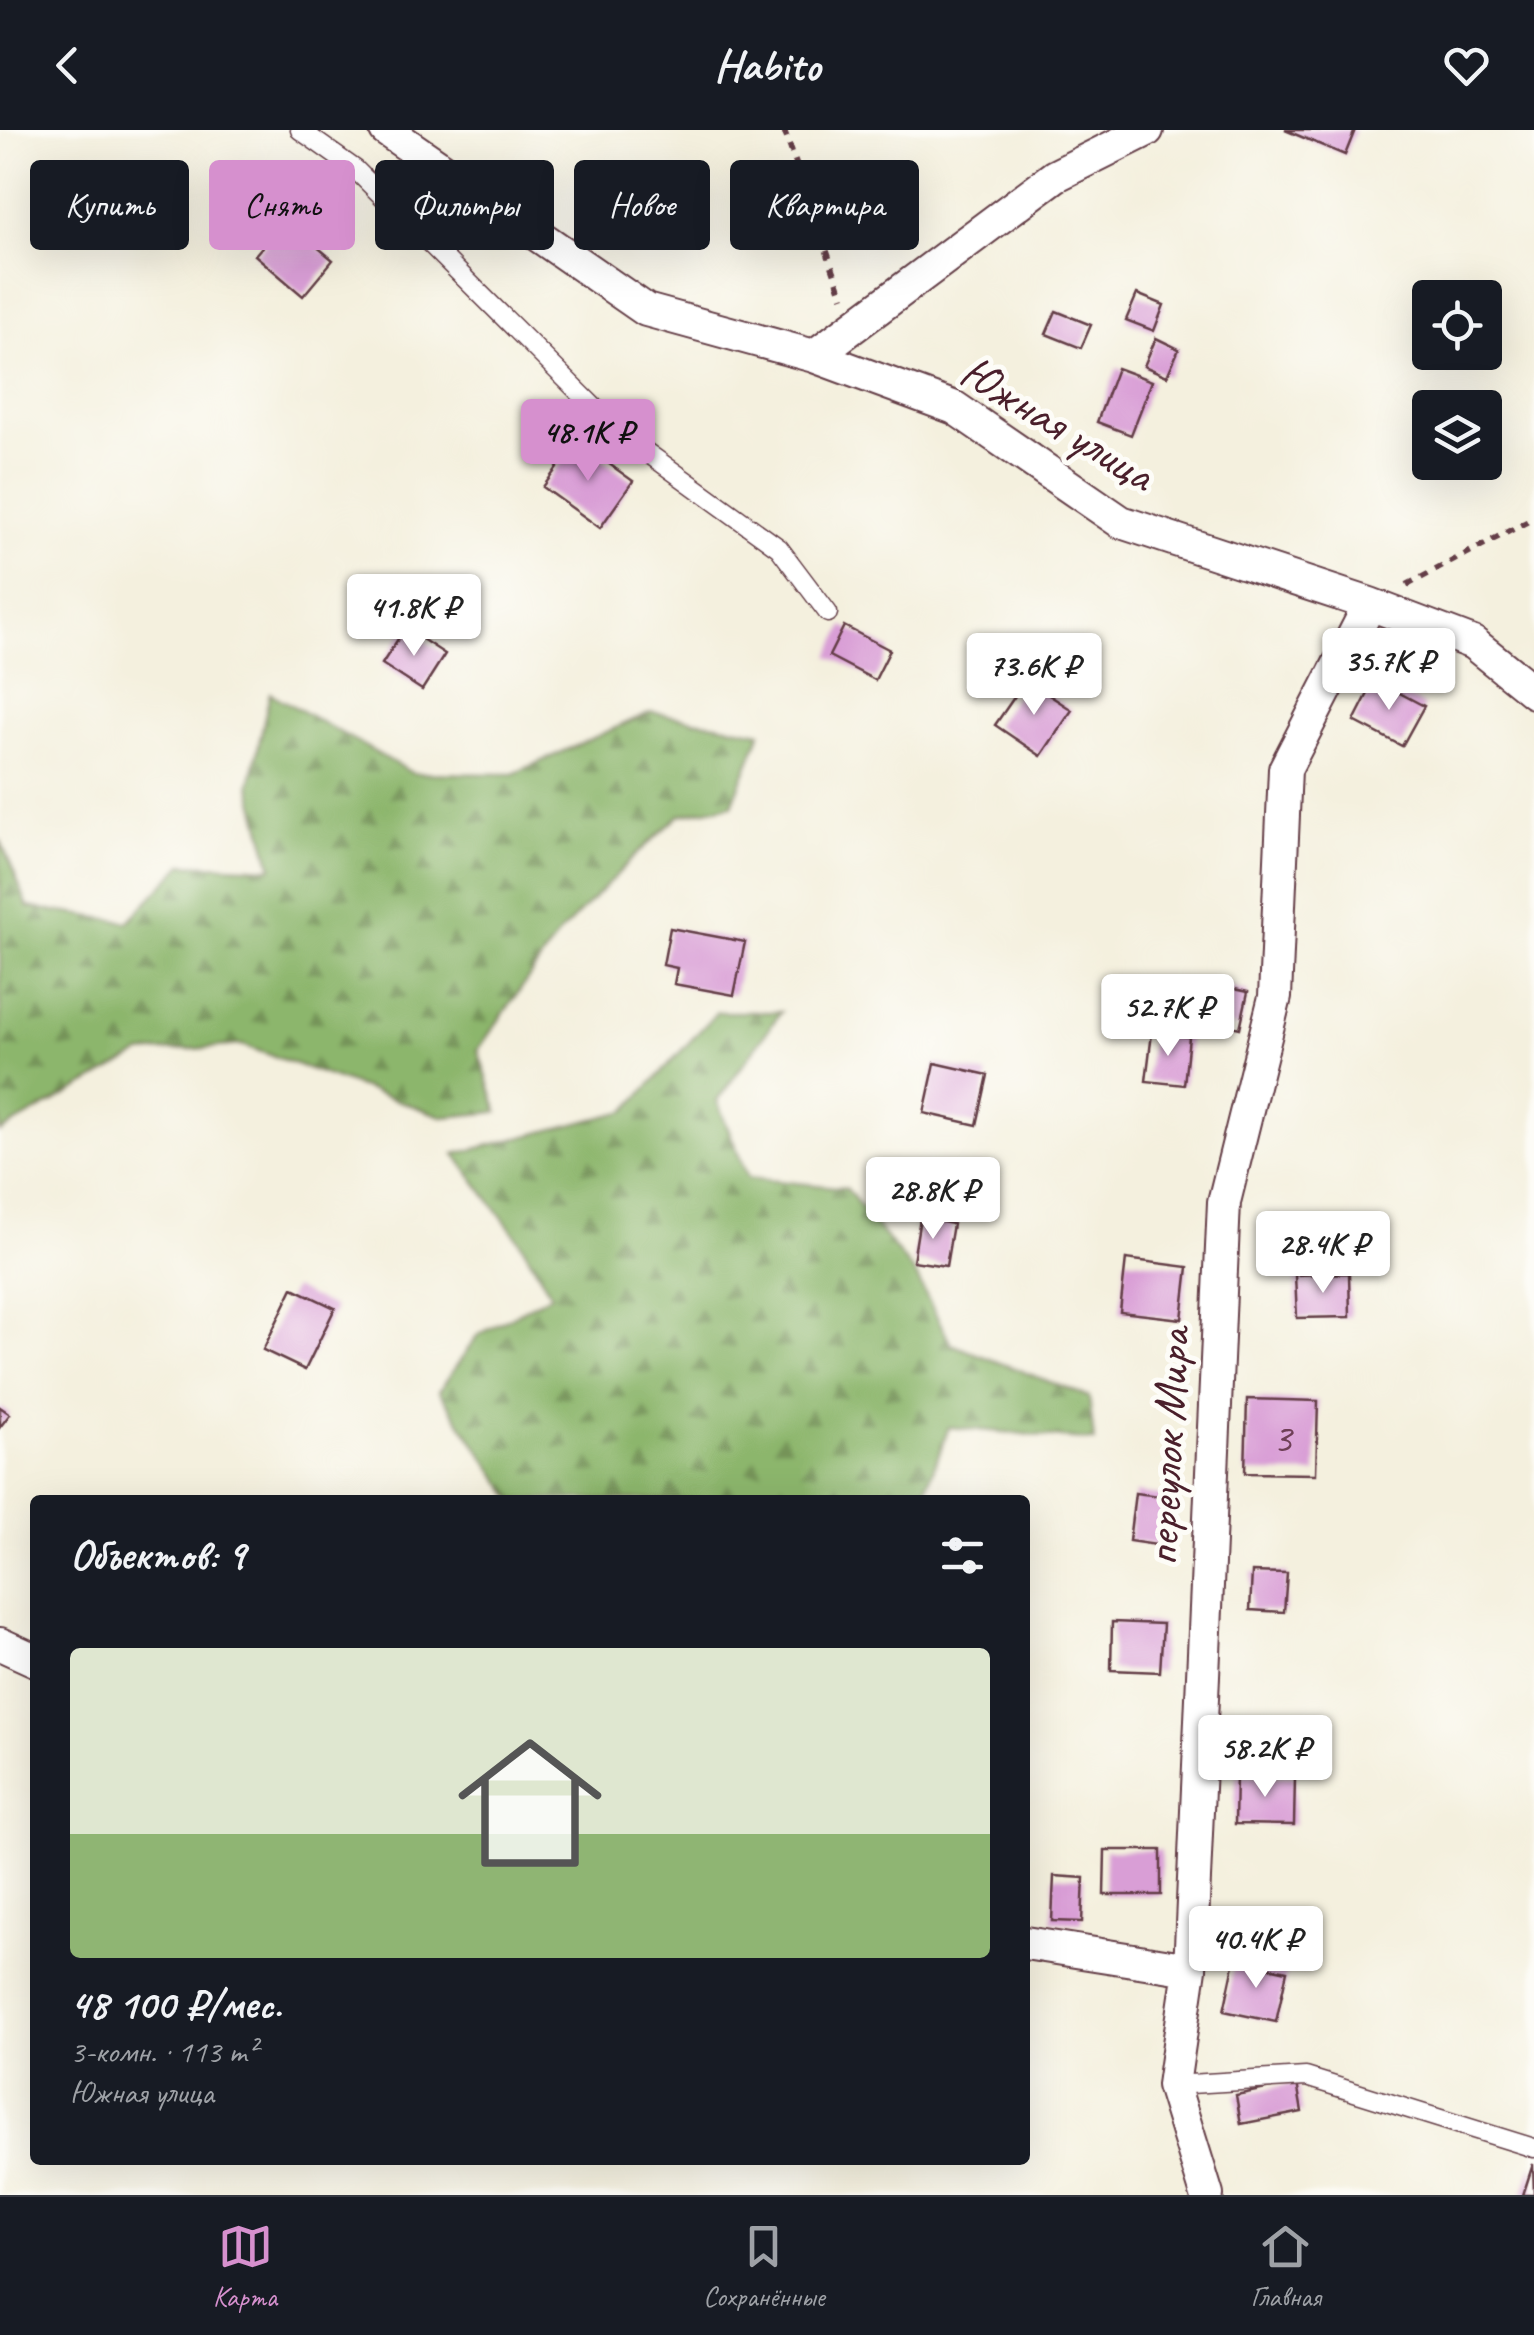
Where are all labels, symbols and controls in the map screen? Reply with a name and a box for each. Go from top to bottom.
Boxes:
text: Habito [714,37,820,94]
icon: back [40,38,95,93]
icon: heart [1439,38,1494,93]
chip: Купить [30,160,189,250]
chip: Снять [209,160,355,250]
chip: Фильтры [375,160,554,250]
chip: Новое [574,160,710,250]
chip: Квартира [730,160,919,250]
map controls [1412,280,1502,480]
button: locate [1412,280,1502,370]
street label: Южная улица [950,342,1168,506]
button: layers [1412,390,1502,480]
pin: 48.1K ₽ [496,399,680,484]
text: 48.1K ₽ [543,411,633,452]
pin: 41.8K ₽ [322,574,506,659]
text: 41.8K ₽ [369,586,459,627]
pin: 35.7K ₽ [1297,628,1481,713]
pin: 73.6K ₽ [942,633,1126,718]
text: 35.7K ₽ [1344,640,1434,681]
text: 73.6K ₽ [989,645,1079,686]
pin: 52.7K ₽ [1076,974,1260,1059]
text: 52.7K ₽ [1123,986,1213,1027]
pin: 28.8K ₽ [841,1157,1025,1242]
text: 28.8K ₽ [888,1169,978,1210]
pin: 28.4K ₽ [1231,1211,1415,1296]
text: 28.4K ₽ [1278,1223,1368,1264]
street label: переулок Мира [1131,1322,1203,1567]
house number: 3 [1273,1412,1295,1465]
icon: filters [935,1528,990,1583]
text: Объектов: 9 [70,1529,245,1582]
icon: home [440,1713,620,1893]
pin: 58.2K ₽ [1173,1715,1357,1800]
text: 58.2K ₽ [1220,1727,1310,1768]
pin: 40.4K ₽ [1164,1906,1348,1991]
text: 40.4K ₽ [1211,1918,1301,1959]
text: 48 100 ₽/мес. [70,1978,281,2031]
text: 3-комн. · 113 m² [70,2031,257,2072]
text: Южная улица [70,2072,214,2113]
tab: Карта [213,2219,277,2314]
tab: Сохранённые [703,2219,825,2314]
tab: Главная [1251,2219,1321,2314]

